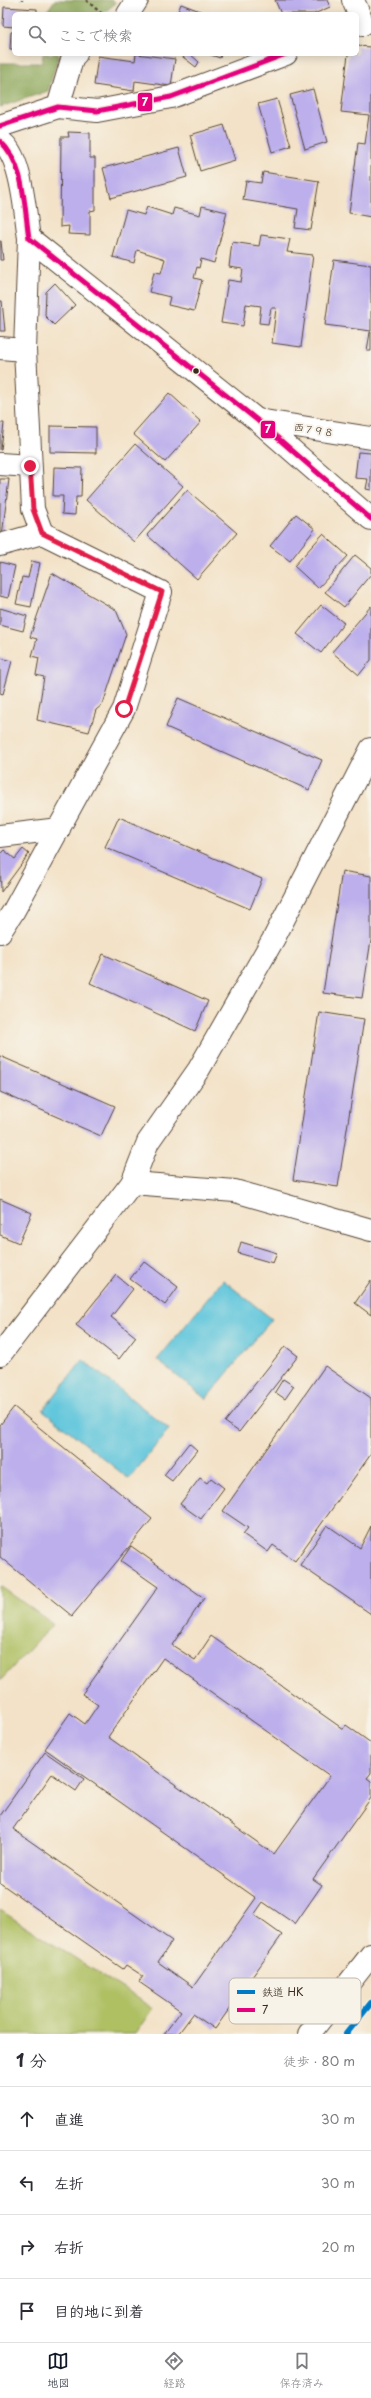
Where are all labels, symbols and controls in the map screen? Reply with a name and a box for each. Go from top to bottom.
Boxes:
search box [12,12,359,56]
icon: search [26,23,48,45]
text: ここで検索 [58,23,133,46]
line badge: 7 [137,92,153,112]
text: 7 [142,93,149,110]
unlabelled marker [191,366,201,376]
street label: 西７９８ [293,418,335,440]
line badge: 7 [260,420,276,439]
text: 7 [265,420,272,437]
route end [21,457,39,475]
route start [115,700,133,718]
legend [229,1978,361,2024]
text: 鉄道 HK [262,1983,304,2000]
text: 7 [262,2001,268,2018]
text: 1 分 [16,2047,47,2073]
text: 徒歩 · 80 m [284,2051,355,2070]
text: 直進 [54,2107,84,2130]
icon: ahead [16,2108,38,2130]
text: 30 m [321,2109,355,2128]
text: 左折 [54,2171,84,2194]
icon: left [16,2172,38,2194]
text: 30 m [321,2173,355,2192]
text: 右折 [54,2235,84,2258]
icon: right [16,2236,38,2258]
text: 20 m [321,2237,355,2256]
text: 目的地に到着 [54,2299,144,2322]
icon: arrive [16,2300,38,2322]
tab: 地図 [47,2350,69,2391]
tab: 経路 [163,2350,185,2391]
tab: 保存済み [280,2350,324,2391]

